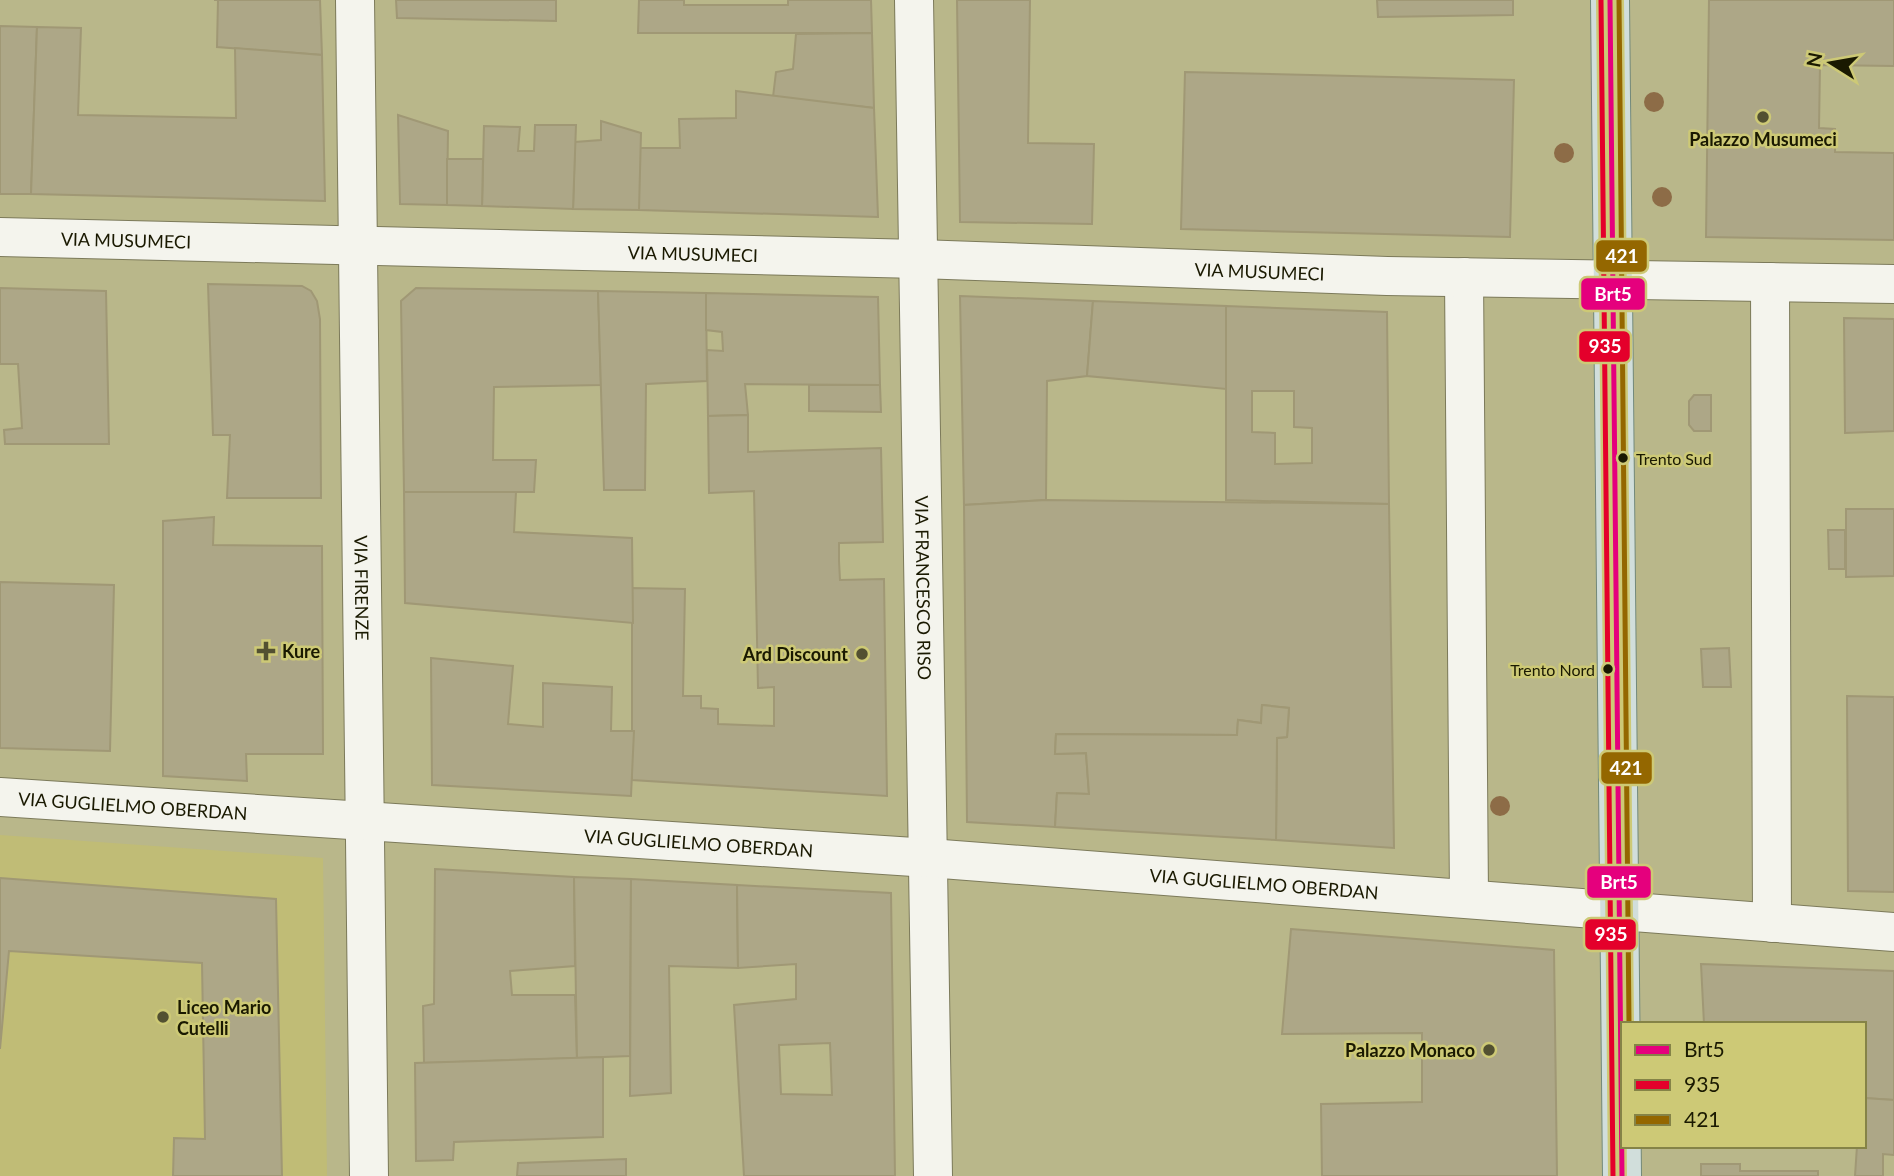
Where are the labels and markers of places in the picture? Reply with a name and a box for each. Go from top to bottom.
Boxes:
marker: Palazzo Musumeci [1755,109,1771,125]
place label: Palazzo Musumeci [1689,128,1837,150]
place label: Trento Sud [1636,449,1712,468]
marker: Trento Sud [1616,451,1630,465]
place label: Kure [282,640,320,662]
marker: Kure [256,641,276,661]
place label: Ard Discount [742,643,848,665]
marker: Ard Discount [854,646,870,662]
place label: Trento Nord [1510,660,1595,679]
marker: Trento Nord [1601,662,1615,676]
place label: Liceo Mario Cutelli [177,996,271,1039]
marker: Liceo Mario Cutelli [155,1009,171,1025]
place label: Palazzo Monaco [1345,1039,1475,1061]
marker: Palazzo Monaco [1481,1042,1497,1058]

